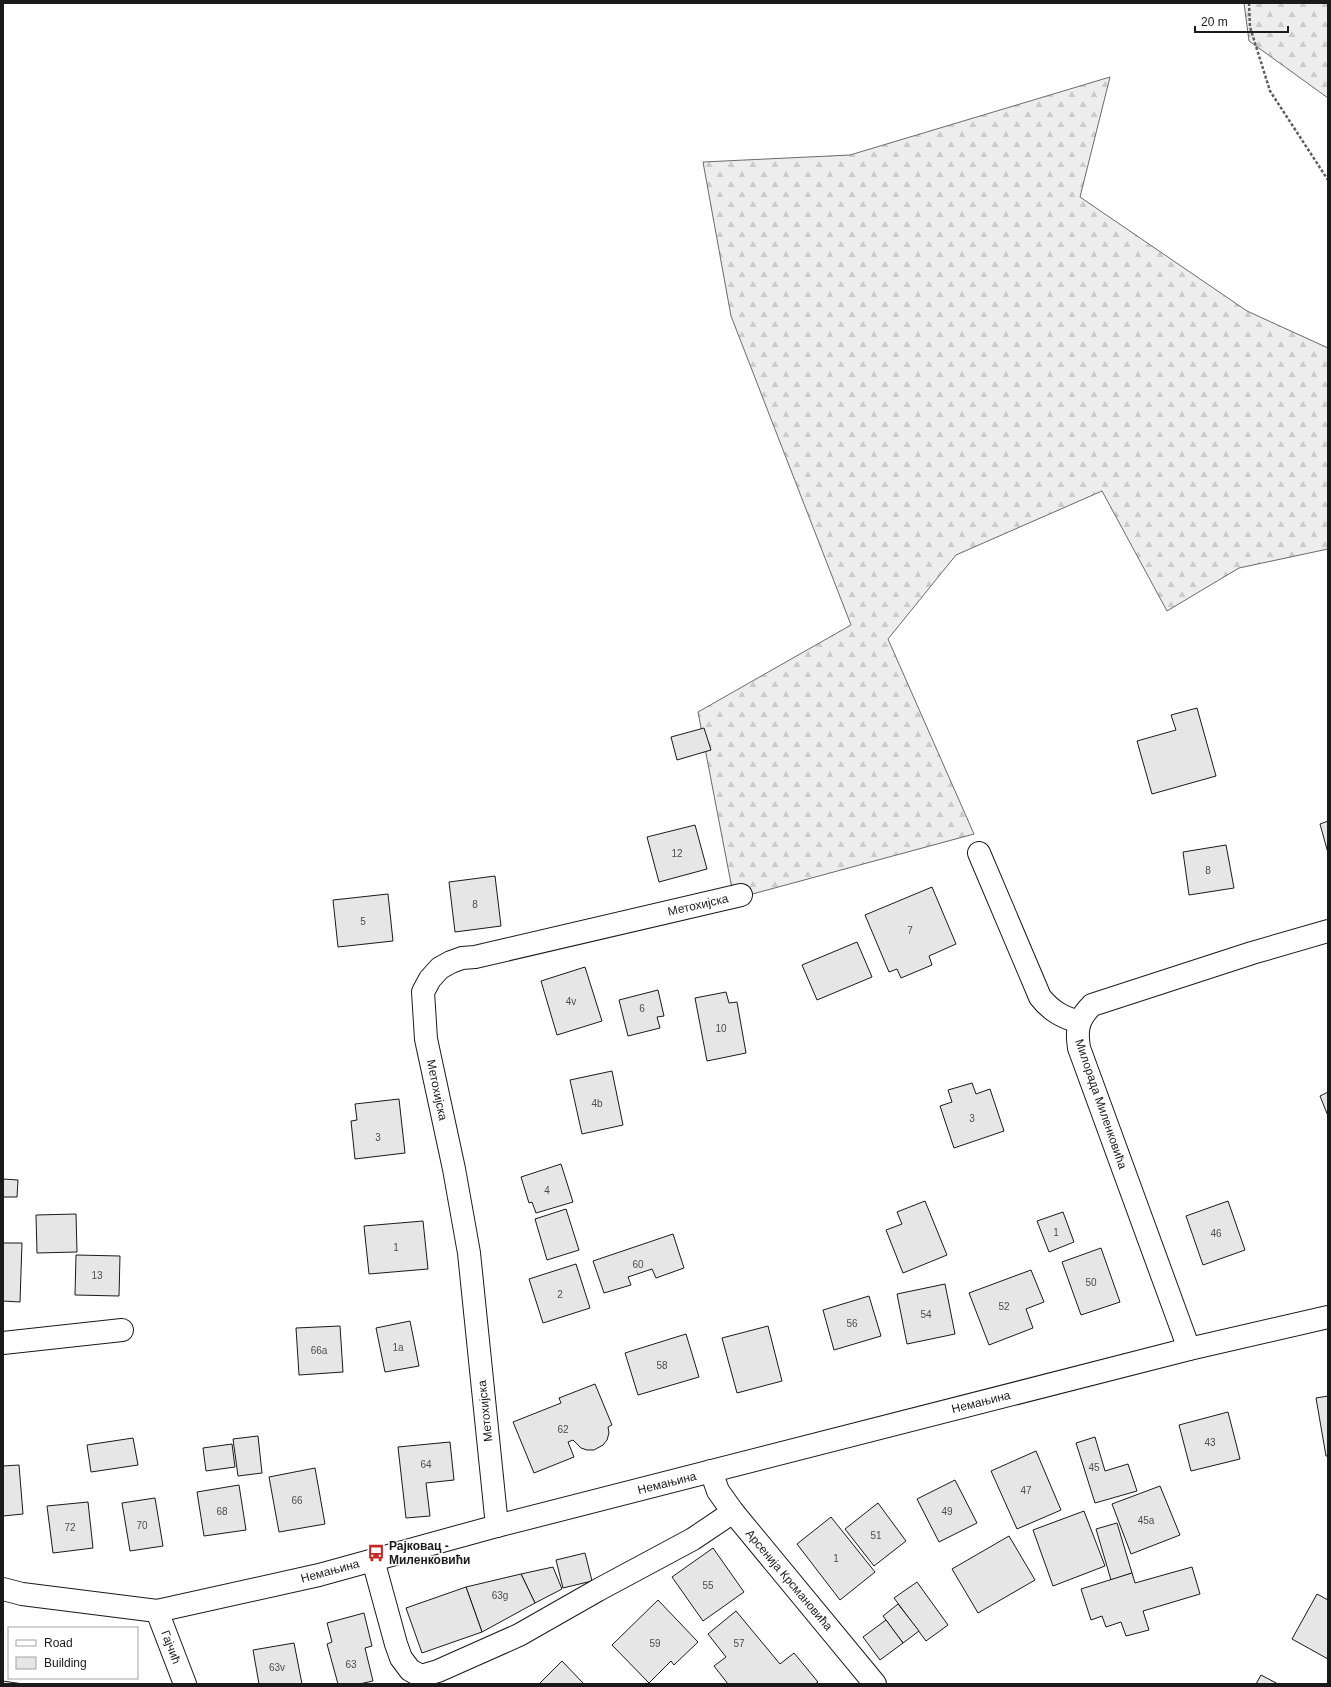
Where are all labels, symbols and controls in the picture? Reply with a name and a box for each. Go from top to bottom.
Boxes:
scale bar [1195,8,1288,34]
text: 20 m [1201,15,1228,29]
house number: 12 [671,848,683,859]
house number: 8 [1205,865,1211,876]
street label: Метохијска [666,891,730,919]
house number: 8 [472,899,478,910]
house number: 5 [360,916,366,927]
house number: 7 [907,925,913,936]
house number: 4v [566,996,576,1007]
house number: 6 [639,1003,645,1014]
house number: 10 [715,1023,727,1034]
street label: Милорада Миленковића [1072,1037,1130,1171]
street label: Метохијска [424,1058,450,1122]
house number: 4b [591,1098,603,1109]
house number: 3 [969,1113,975,1124]
house number: 3 [375,1132,381,1143]
house number: 4 [544,1185,550,1196]
house number: 1 [1053,1227,1059,1238]
house number: 46 [1210,1228,1222,1239]
house number: 1 [393,1242,399,1253]
house number: 60 [632,1259,644,1270]
house number: 13 [91,1270,103,1281]
house number: 50 [1085,1277,1097,1288]
house number: 2 [557,1289,563,1300]
house number: 52 [998,1301,1010,1312]
house number: 54 [920,1309,932,1320]
house number: 56 [846,1318,858,1329]
house number: 1a [392,1342,404,1353]
house number: 66a [311,1345,328,1356]
house number: 58 [656,1360,668,1371]
street label: Метохијска [475,1379,495,1442]
street label: Немањина [950,1388,1012,1416]
house number: 62 [557,1424,569,1435]
house number: 43 [1204,1437,1216,1448]
house number: 64 [420,1459,432,1470]
house number: 45 [1088,1462,1100,1473]
street label: Немањина [636,1469,698,1497]
house number: 47 [1020,1485,1032,1496]
house number: 66 [291,1495,303,1506]
house number: 68 [216,1506,228,1517]
house number: 49 [941,1506,953,1517]
house number: 45a [1138,1515,1155,1526]
house number: 70 [136,1520,148,1531]
house number: 72 [64,1522,76,1533]
street label: Арсенија Крсмановића [743,1527,836,1634]
house number: 51 [870,1530,882,1541]
place label: Рајковац - Миленковићи [389,1539,470,1567]
bus stop icon: Рајковац - Миленковићи [366,1543,386,1563]
house number: 1 [833,1553,839,1564]
street label: Немањина [299,1556,361,1586]
house number: 55 [702,1580,714,1591]
house number: 63g [492,1590,508,1601]
legend [8,1627,138,1679]
street label: Гајчић [158,1628,184,1666]
text: Road [44,1636,73,1650]
house number: 59 [649,1638,661,1649]
house number: 57 [733,1638,745,1649]
text: Building [44,1656,87,1670]
house number: 63 [345,1659,357,1670]
house number: 63v [269,1662,285,1673]

